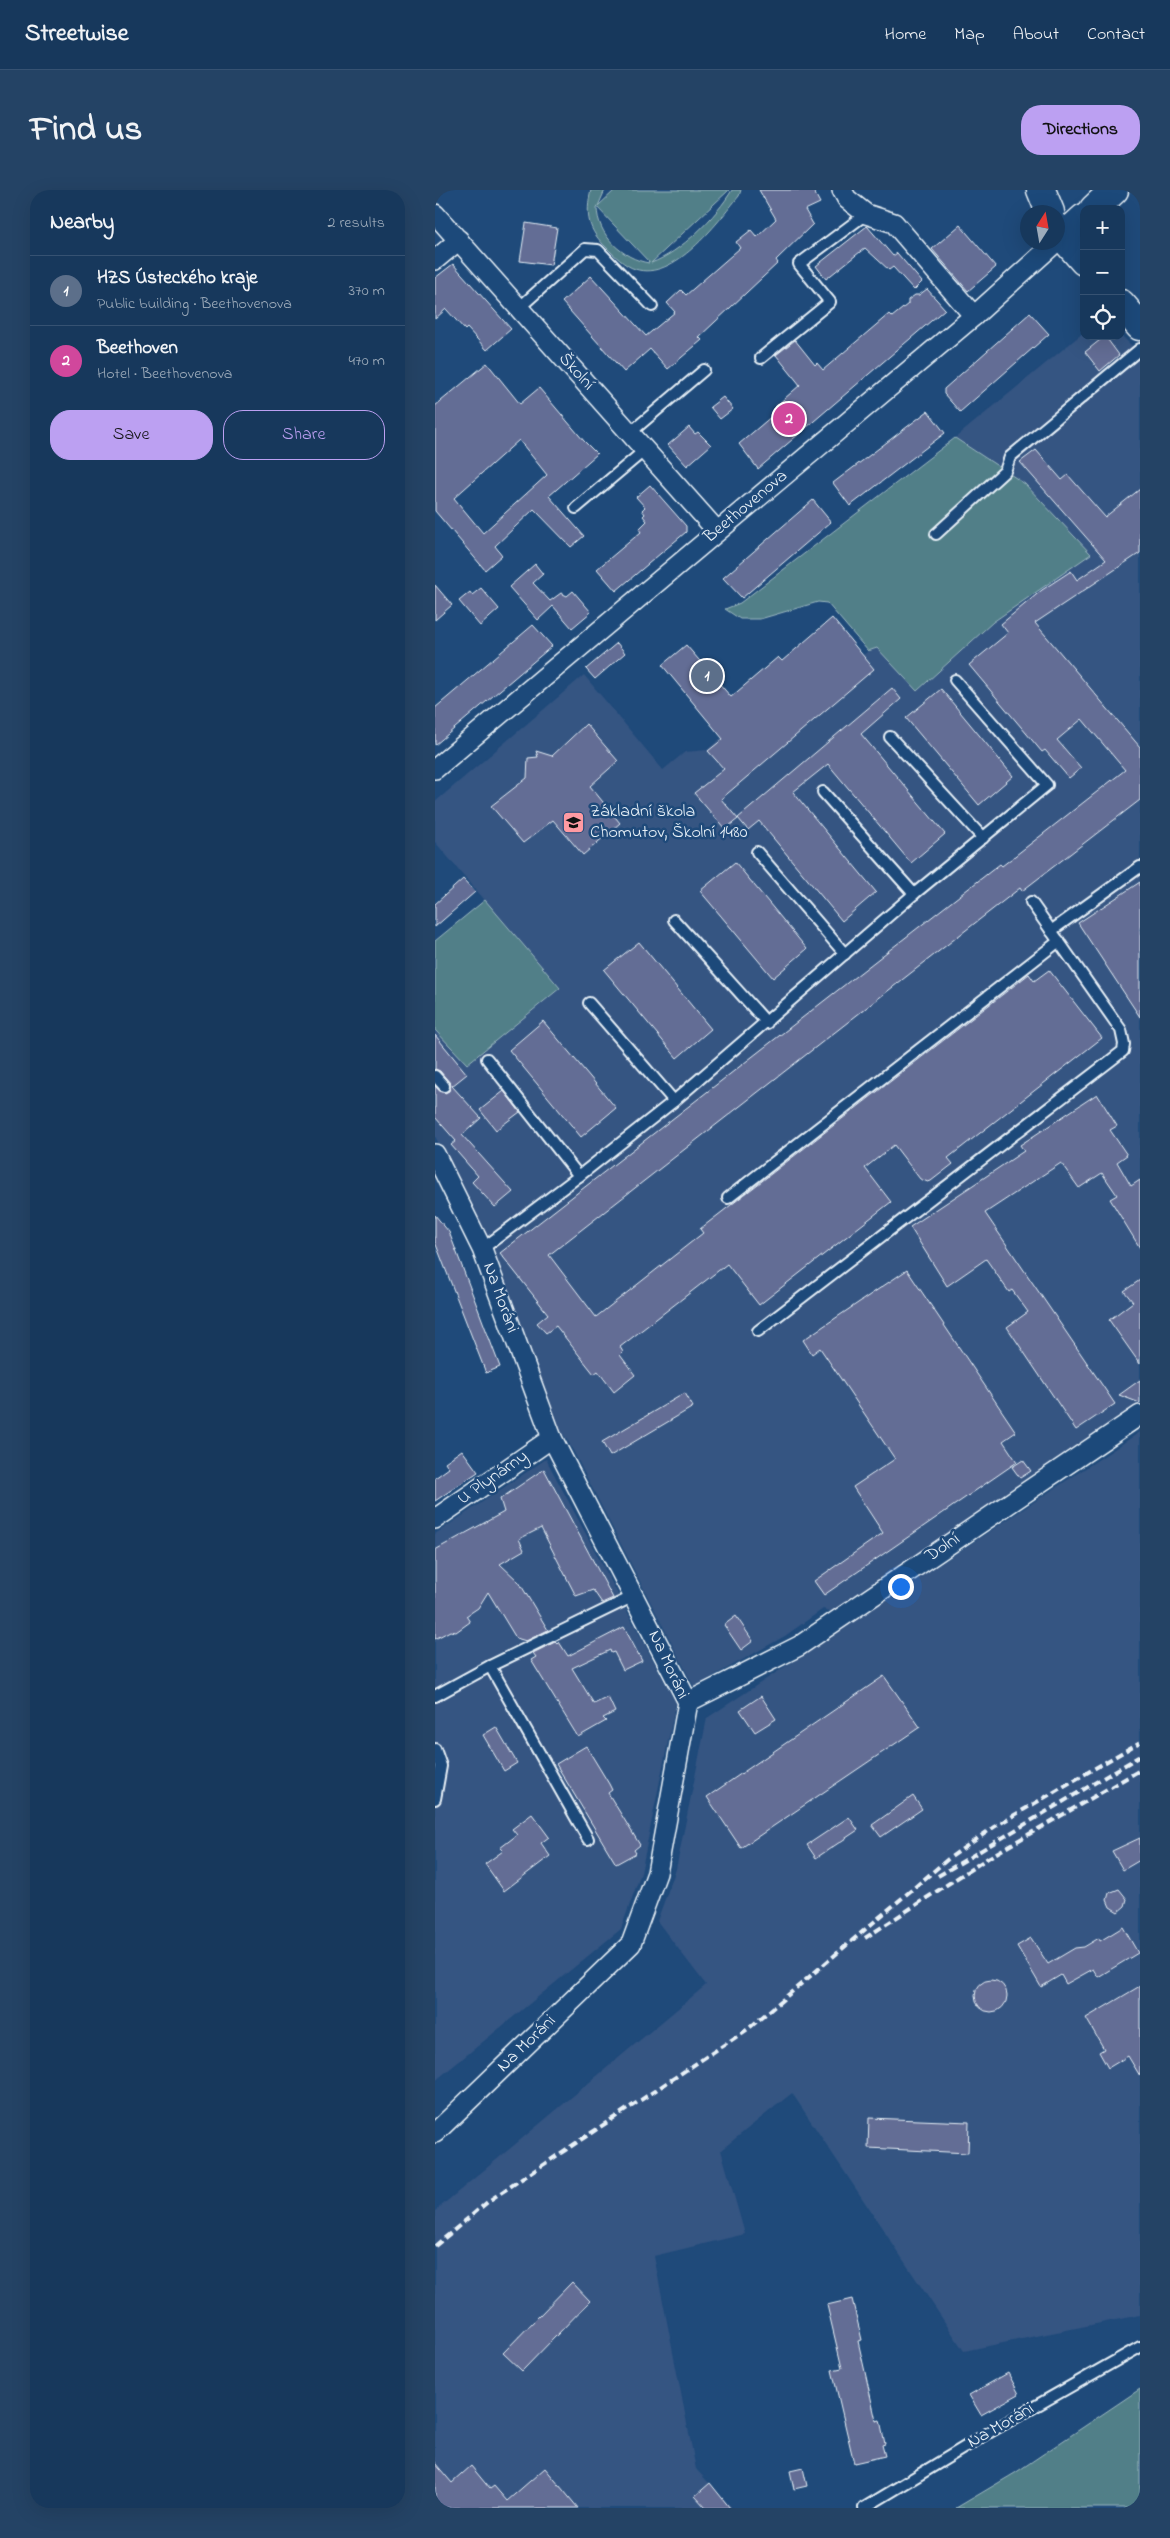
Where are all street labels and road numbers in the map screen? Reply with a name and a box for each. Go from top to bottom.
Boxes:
street label: Školní [552,347,600,397]
street label: Beethovenova [698,464,794,551]
street label: Na Moráni [475,1259,525,1337]
street label: U Plynárny [452,1444,534,1512]
street label: Dolní [919,1527,966,1570]
street label: Na Moráni [641,1626,695,1704]
street label: Na Moráni [492,2009,562,2079]
street label: Na Moráni [963,2396,1039,2456]

